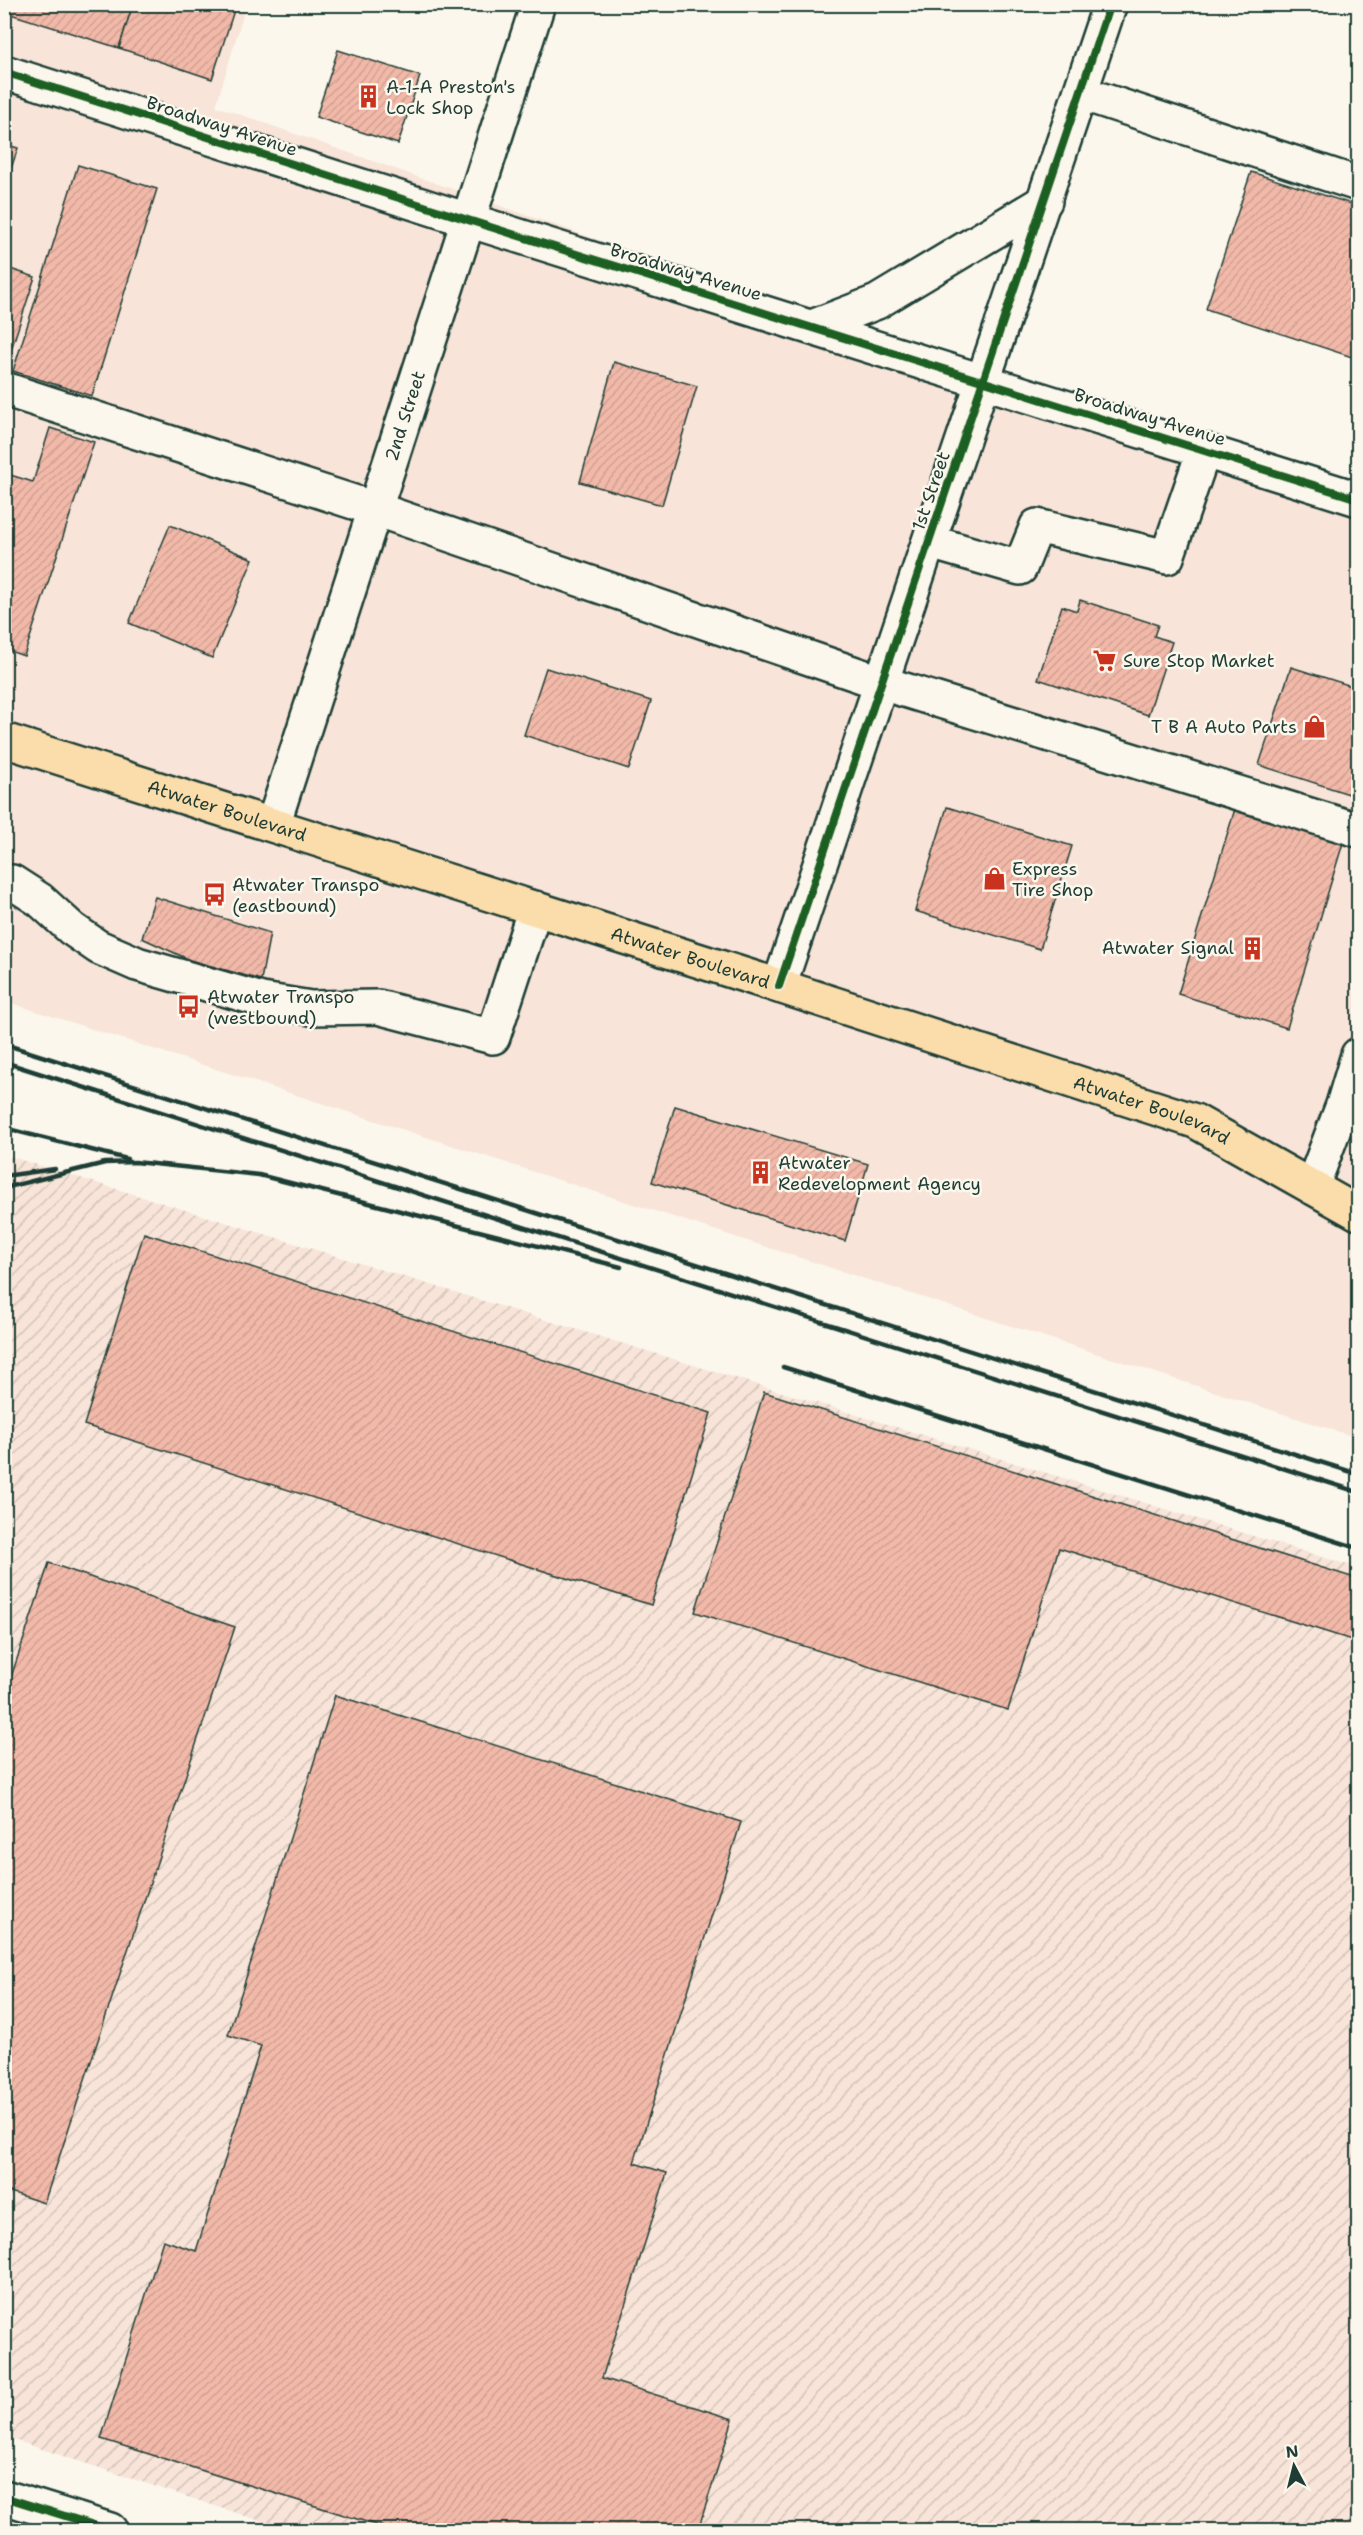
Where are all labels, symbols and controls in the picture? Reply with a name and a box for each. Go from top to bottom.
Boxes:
place label: A-1-A Preston's Lock Shop [386,75,515,120]
building icon: A-1-A Preston's Lock Shop [355,84,381,110]
street label: Broadway Avenue [143,90,301,162]
street label: Broadway Avenue [607,238,765,306]
street label: 2nd Street [379,368,431,464]
street label: Broadway Avenue [1071,383,1229,451]
street label: 1st Street [906,448,956,534]
supermarket icon: Sure Stop Market [1092,648,1118,674]
place label: Sure Stop Market [1123,649,1275,673]
shop icon: T B A Auto Parts [1302,714,1328,740]
place label: T B A Auto Parts [1151,715,1297,739]
street label: Atwater Boulevard [144,774,310,847]
place label: Express Tire Shop [1012,857,1093,902]
shop icon: Express Tire Shop [981,866,1007,892]
place label: Atwater Transpo (eastbound) [232,873,380,918]
bus stop icon: Atwater Transpo (eastbound) [201,882,227,908]
street label: Atwater Boulevard [608,921,773,994]
building icon: Atwater Signal [1239,935,1265,961]
place label: Atwater Signal [1102,936,1235,960]
place label: Atwater Transpo (westbound) [207,985,355,1030]
bus stop icon: Atwater Transpo (westbound) [176,994,202,1020]
street label: Atwater Boulevard [1070,1070,1234,1150]
place label: Atwater Redevelopment Agency [778,1151,981,1196]
building icon: Atwater Redevelopment Agency [747,1160,773,1186]
north arrow [1264,2436,1324,2496]
text: N [1285,2440,1300,2463]

